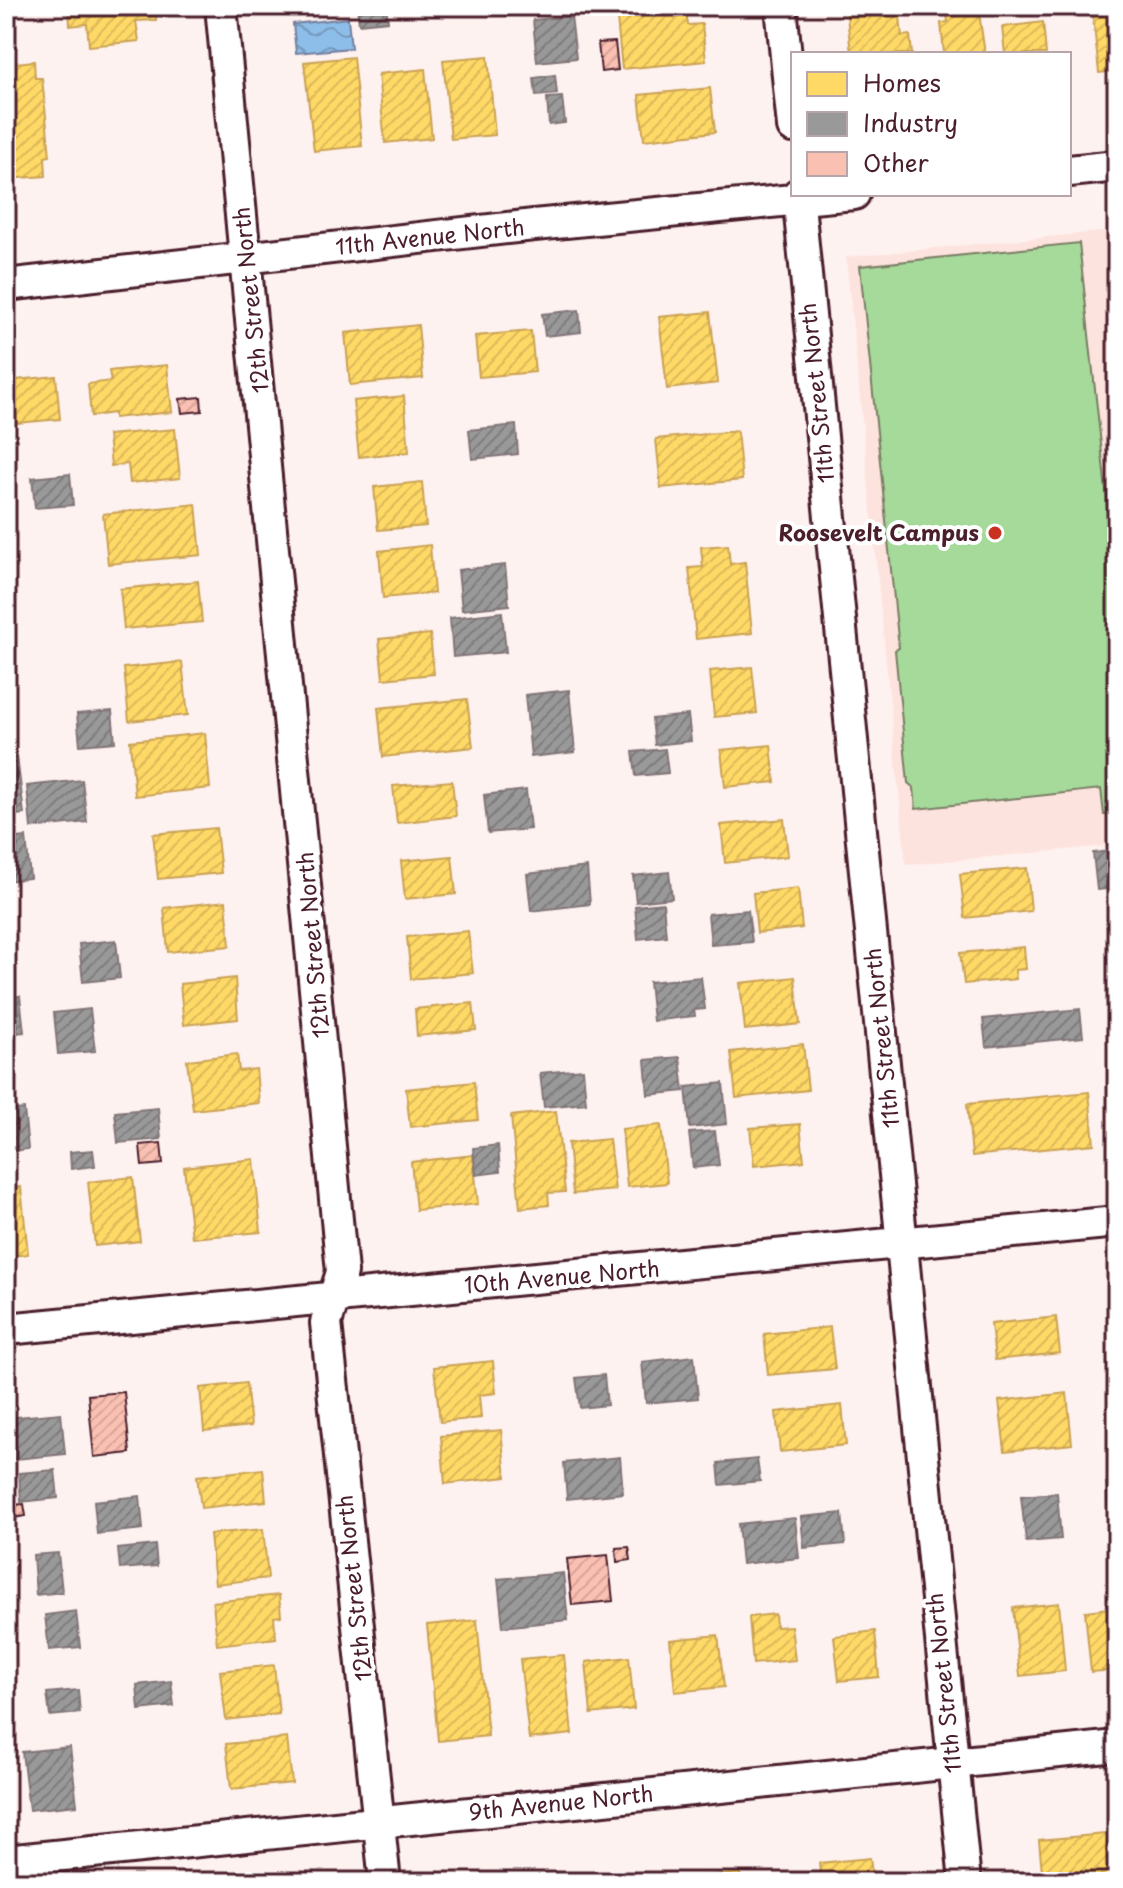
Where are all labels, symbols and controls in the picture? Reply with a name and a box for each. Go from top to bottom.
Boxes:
legend [791,52,1071,196]
text: Homes [863,64,941,100]
text: Industry [863,104,958,140]
text: Other [863,144,930,180]
street label: 12th Street North [223,205,276,395]
street label: 11th Avenue North [334,209,526,262]
street label: 11th Street North [790,301,841,485]
place label: Roosevelt Campus [779,515,979,548]
marker: Roosevelt Campus [986,524,1004,542]
street label: 12th Street North [287,851,336,1040]
street label: 11th Street North [855,946,906,1130]
street label: 10th Avenue North [463,1251,661,1300]
street label: 12th Street North [326,1493,379,1683]
street label: 11th Street North [917,1591,968,1775]
street label: 9th Avenue North [467,1775,655,1828]

